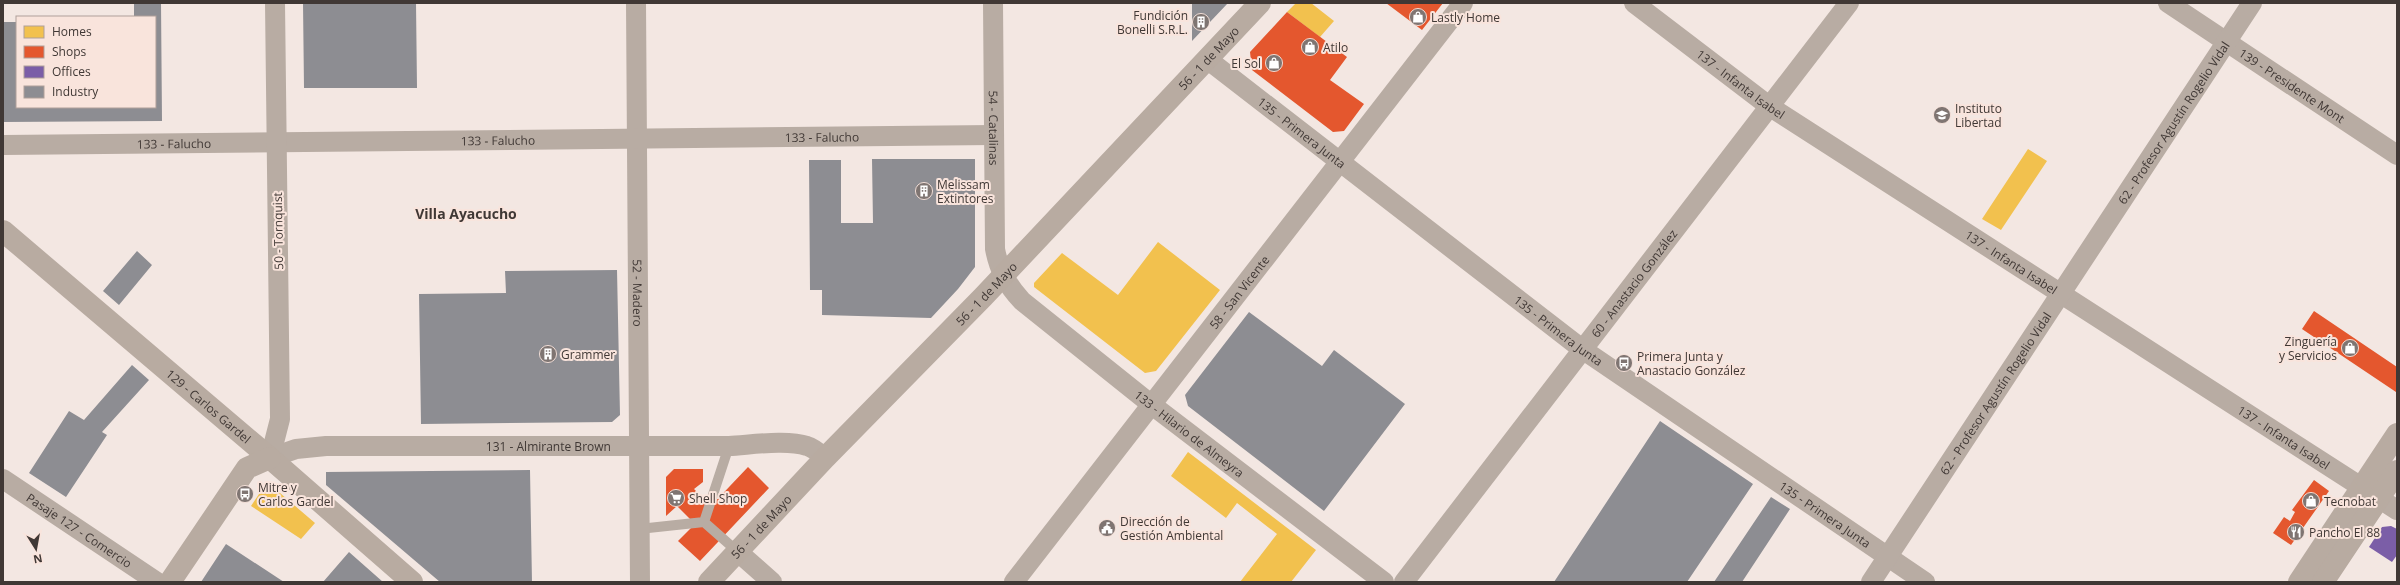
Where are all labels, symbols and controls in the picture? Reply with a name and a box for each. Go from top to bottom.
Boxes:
place label: Fundición Bonelli S.R.L. [1117,7,1188,38]
shop icon: Lastly Home [1408,7,1428,27]
place label: Lastly Home [1431,9,1500,26]
building icon: Fundición Bonelli S.R.L. [1191,12,1211,32]
legend [16,16,156,108]
street label: 56 - 1 de Mayo [1174,22,1243,93]
text: Homes [52,23,92,40]
shop icon: Atilo [1300,37,1320,57]
street label: 62 - Profesor Agustín Rogelio Vidal [2114,38,2233,207]
place label: Atilo [1323,39,1348,56]
text: Shops [52,43,87,60]
street label: 139 - Presidente Mont [2236,44,2348,127]
street label: 137 - Infanta Isabel [1693,45,1788,123]
shop icon: El Sol [1264,53,1284,73]
place label: El Sol [1231,55,1261,72]
text: Offices [52,63,91,80]
text: Industry [52,83,99,100]
street label: 54 - Catalinas [985,90,1003,166]
street label: 135 - Primera Junta [1254,93,1350,172]
place label: Instituto Libertad [1955,100,2002,131]
school or university icon: Instituto Libertad [1932,105,1952,125]
street label: 133 - Falucho [785,128,859,146]
street label: 133 - Falucho [461,131,535,149]
street label: 133 - Falucho [137,134,211,152]
place label: Melissam Extintores [937,176,994,207]
building icon: Melissam Extintores [914,181,934,201]
street label: 50 - Tornquist [269,192,287,270]
district label: Villa Ayacucho [415,204,517,223]
street label: 60 - Anastacio González [1587,225,1681,341]
street label: 137 - Infanta Isabel [1962,226,2061,298]
street label: 58 - San Vicente [1205,252,1273,332]
street label: 56 - 1 de Mayo [952,258,1020,329]
street label: 52 - Madero [629,259,647,327]
street label: 135 - Primera Junta [1511,291,1606,369]
street label: 62 - Profesor Agustín Rogelio Vidal [1935,309,2055,478]
place label: Zinguería y Servicios [2279,333,2337,364]
shop icon: Zinguería y Servicios [2340,338,2360,358]
building icon: Grammer [538,344,558,364]
place label: Grammer [561,346,615,363]
place label: Primera Junta y Anastacio González [1637,348,1746,379]
bus stop icon: Primera Junta y Anastacio González [1614,353,1634,373]
street label: 129 - Carlos Gardel [163,365,255,447]
street label: 133 - Hilario de Almeyra [1131,386,1248,481]
street label: 137 - Infanta Isabel [2234,401,2333,473]
street label: 131 - Almirante Brown [486,438,611,455]
street label: 135 - Primera Junta [1776,477,1874,551]
place label: Mitre y Carlos Gardel [258,479,334,510]
bus stop icon: Mitre y Carlos Gardel [235,484,255,504]
supermarket icon: Shell Shop [666,488,686,508]
street label: Pasaje 127 - Comercio [23,489,136,572]
place label: Shell Shop [689,490,747,507]
street label: 56 - 1 de Mayo [727,491,795,562]
shop icon: Tecnobat [2301,491,2321,511]
place label: Tecnobat [2324,493,2376,510]
place label: Dirección de Gestión Ambiental [1120,513,1223,544]
public building icon: Dirección de Gestión Ambiental [1097,518,1117,538]
restaurant icon: Pancho El 88 [2286,522,2306,542]
place label: Pancho El 88 [2309,524,2380,541]
north arrow [16,529,56,569]
text: N [32,551,44,568]

